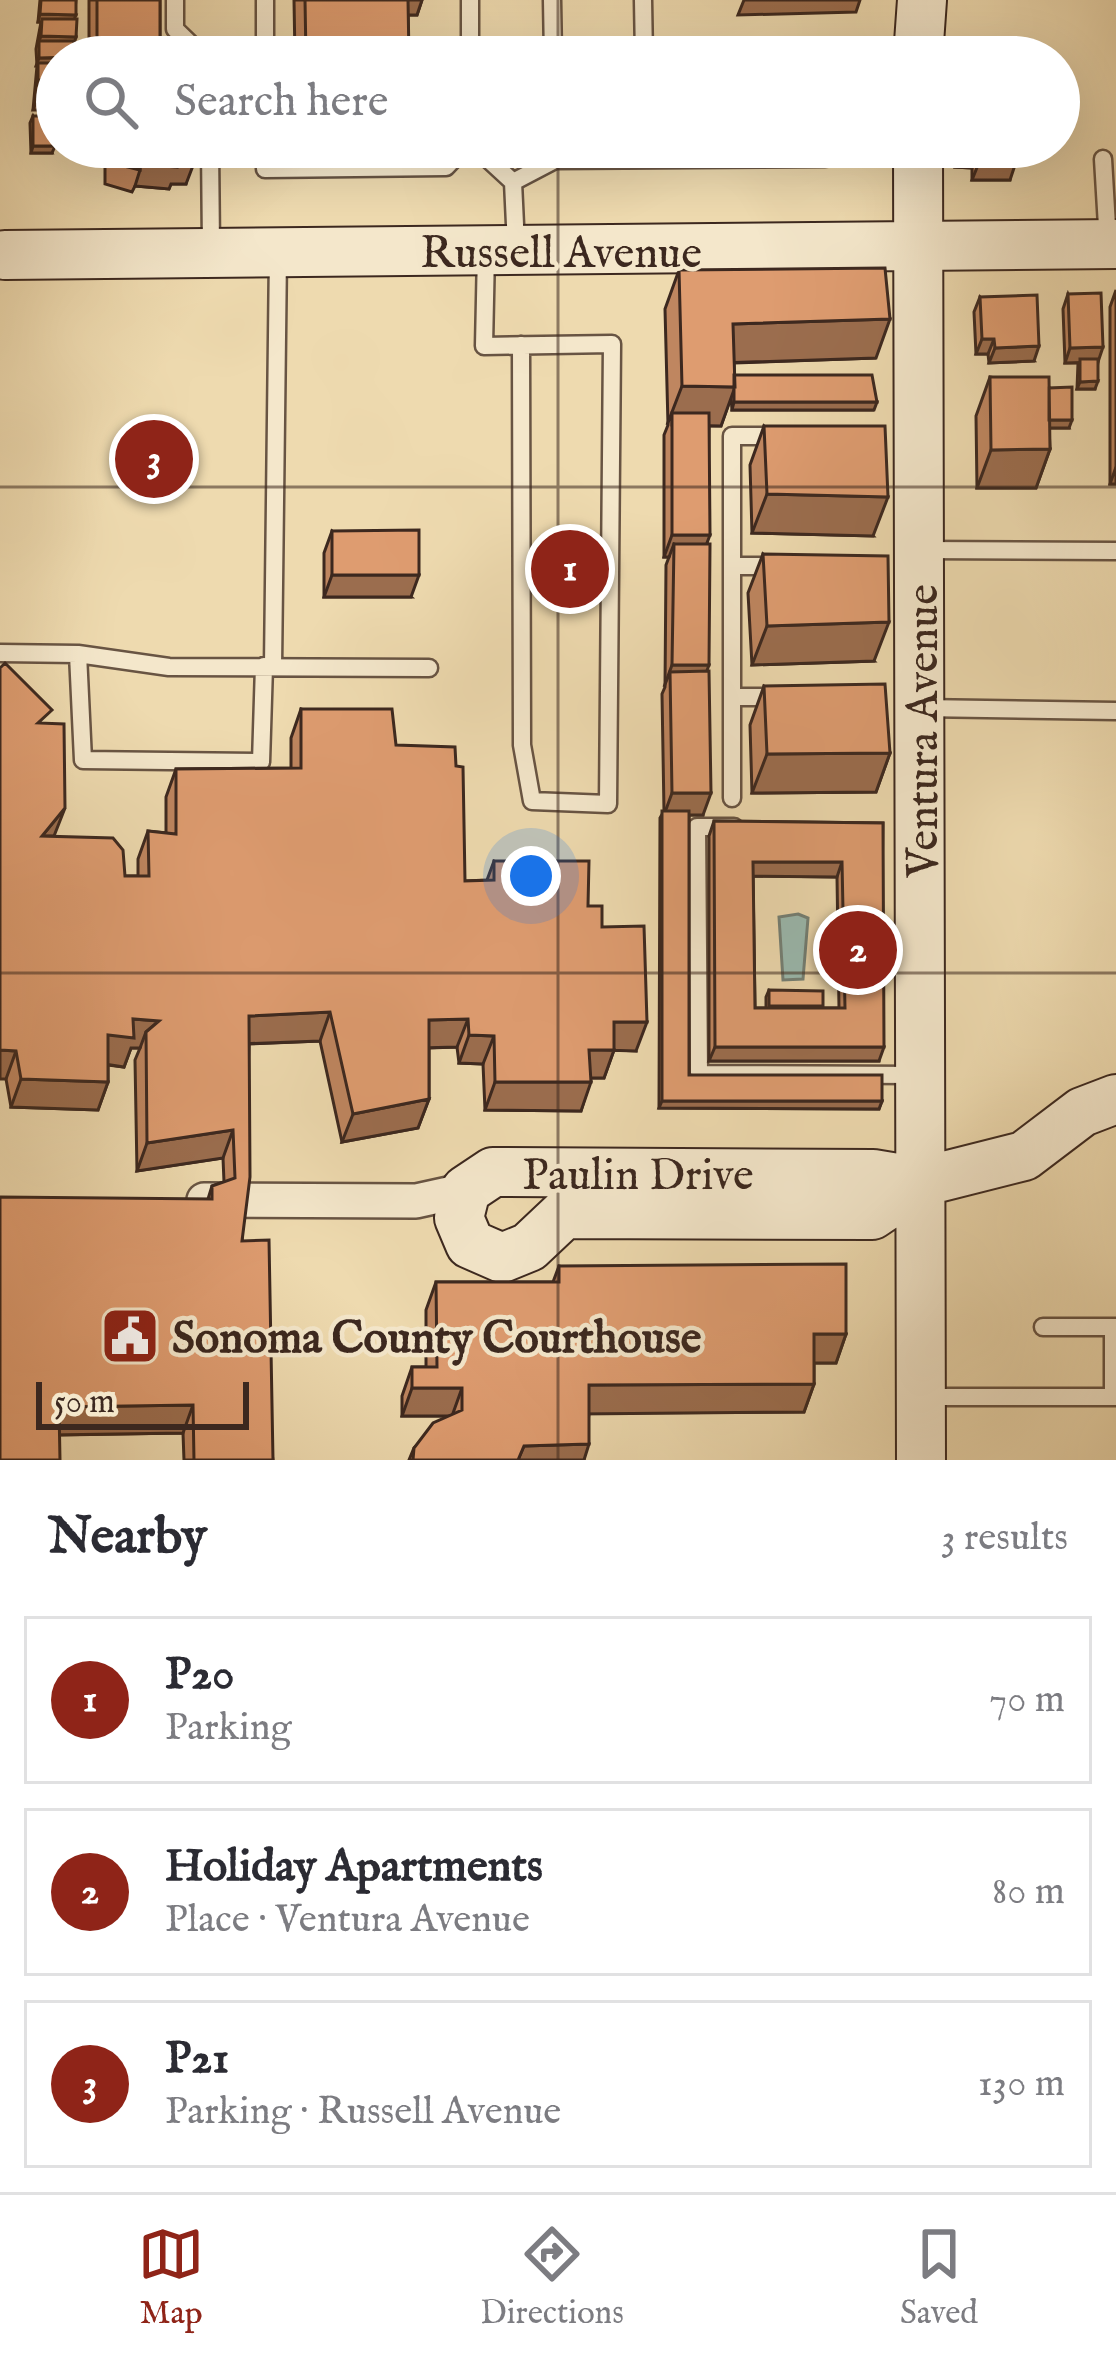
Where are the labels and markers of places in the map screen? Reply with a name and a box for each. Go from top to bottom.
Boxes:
pin: 3 [115,414,193,504]
pin: 1 [531,524,609,614]
pin: 2 [819,905,897,995]
public building icon: Sonoma County Courthouse [99,1305,161,1367]
place label: Sonoma County Courthouse [172,1311,702,1368]

